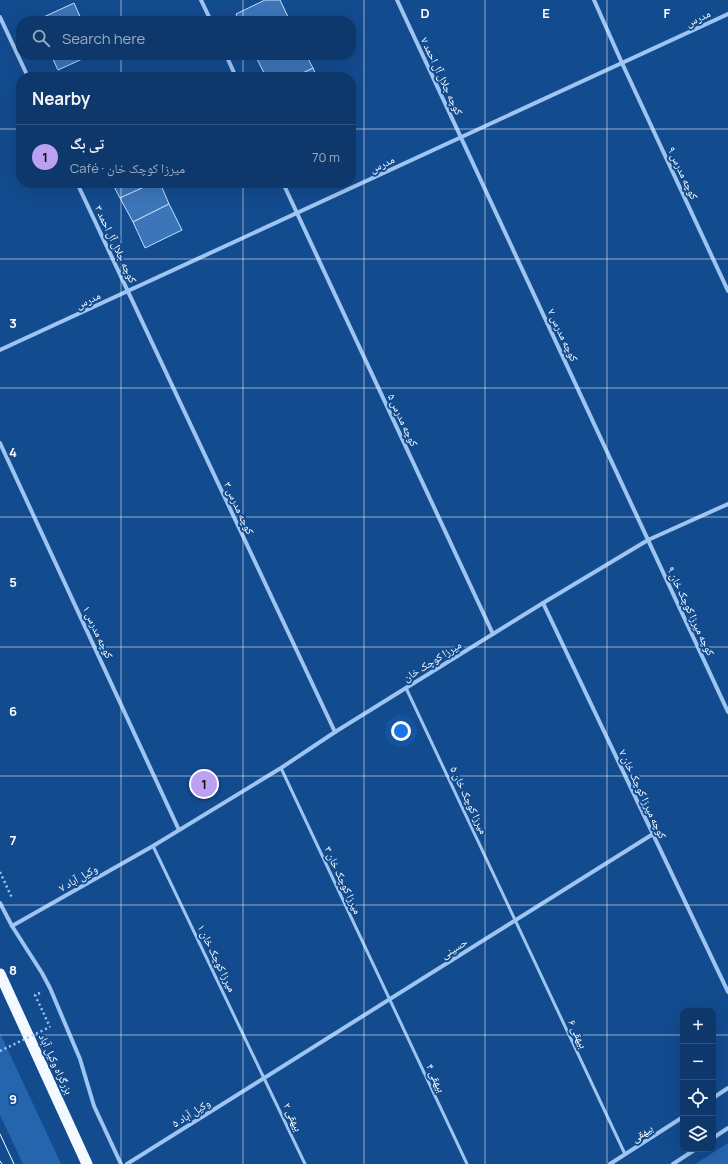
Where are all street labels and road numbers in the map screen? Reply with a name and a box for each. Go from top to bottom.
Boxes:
street label: مدرس [683,5,713,30]
street label: کوچه جلال آل احمد ۷ [418,34,467,118]
street label: کوچه مدرس ۹ [665,144,702,202]
street label: مدرس [367,151,397,176]
street label: کوچه جلال آل احمد ۳ [92,202,141,286]
street label: مدرس [73,287,103,312]
street label: کوچه مدرس ۷ [545,306,582,364]
street label: کوچه مدرس ۵ [385,391,422,449]
street label: کوچه مدرس ۳ [221,479,258,537]
street label: کوچه میرزا کوچک خان ۹ [664,564,719,658]
street label: کوچه مدرس ۱ [80,603,117,661]
street label: میرزا کوچک خان [400,637,464,684]
street label: کوچه میرزا کوچک خان ۷ [616,747,671,841]
street label: میرزا کوچک خان ۵ [447,763,492,836]
street label: میرزا کوچک خان ۳ [321,843,366,916]
street label: ۷ وکیل آباد [56,860,100,895]
street label: میرزا کوچک خان ۱ [195,922,240,994]
street label: حسینی [437,934,470,962]
street label: بیهقی ۶ [565,1017,592,1051]
street label: بزرگراه وکیل آباد [36,1031,77,1097]
street label: بیهقی ۴ [423,1061,450,1095]
street label: وکیل آباد ۵ [169,1095,213,1130]
street label: بیهقی ۲ [280,1100,307,1134]
street label: بیهقی [628,1120,655,1145]

